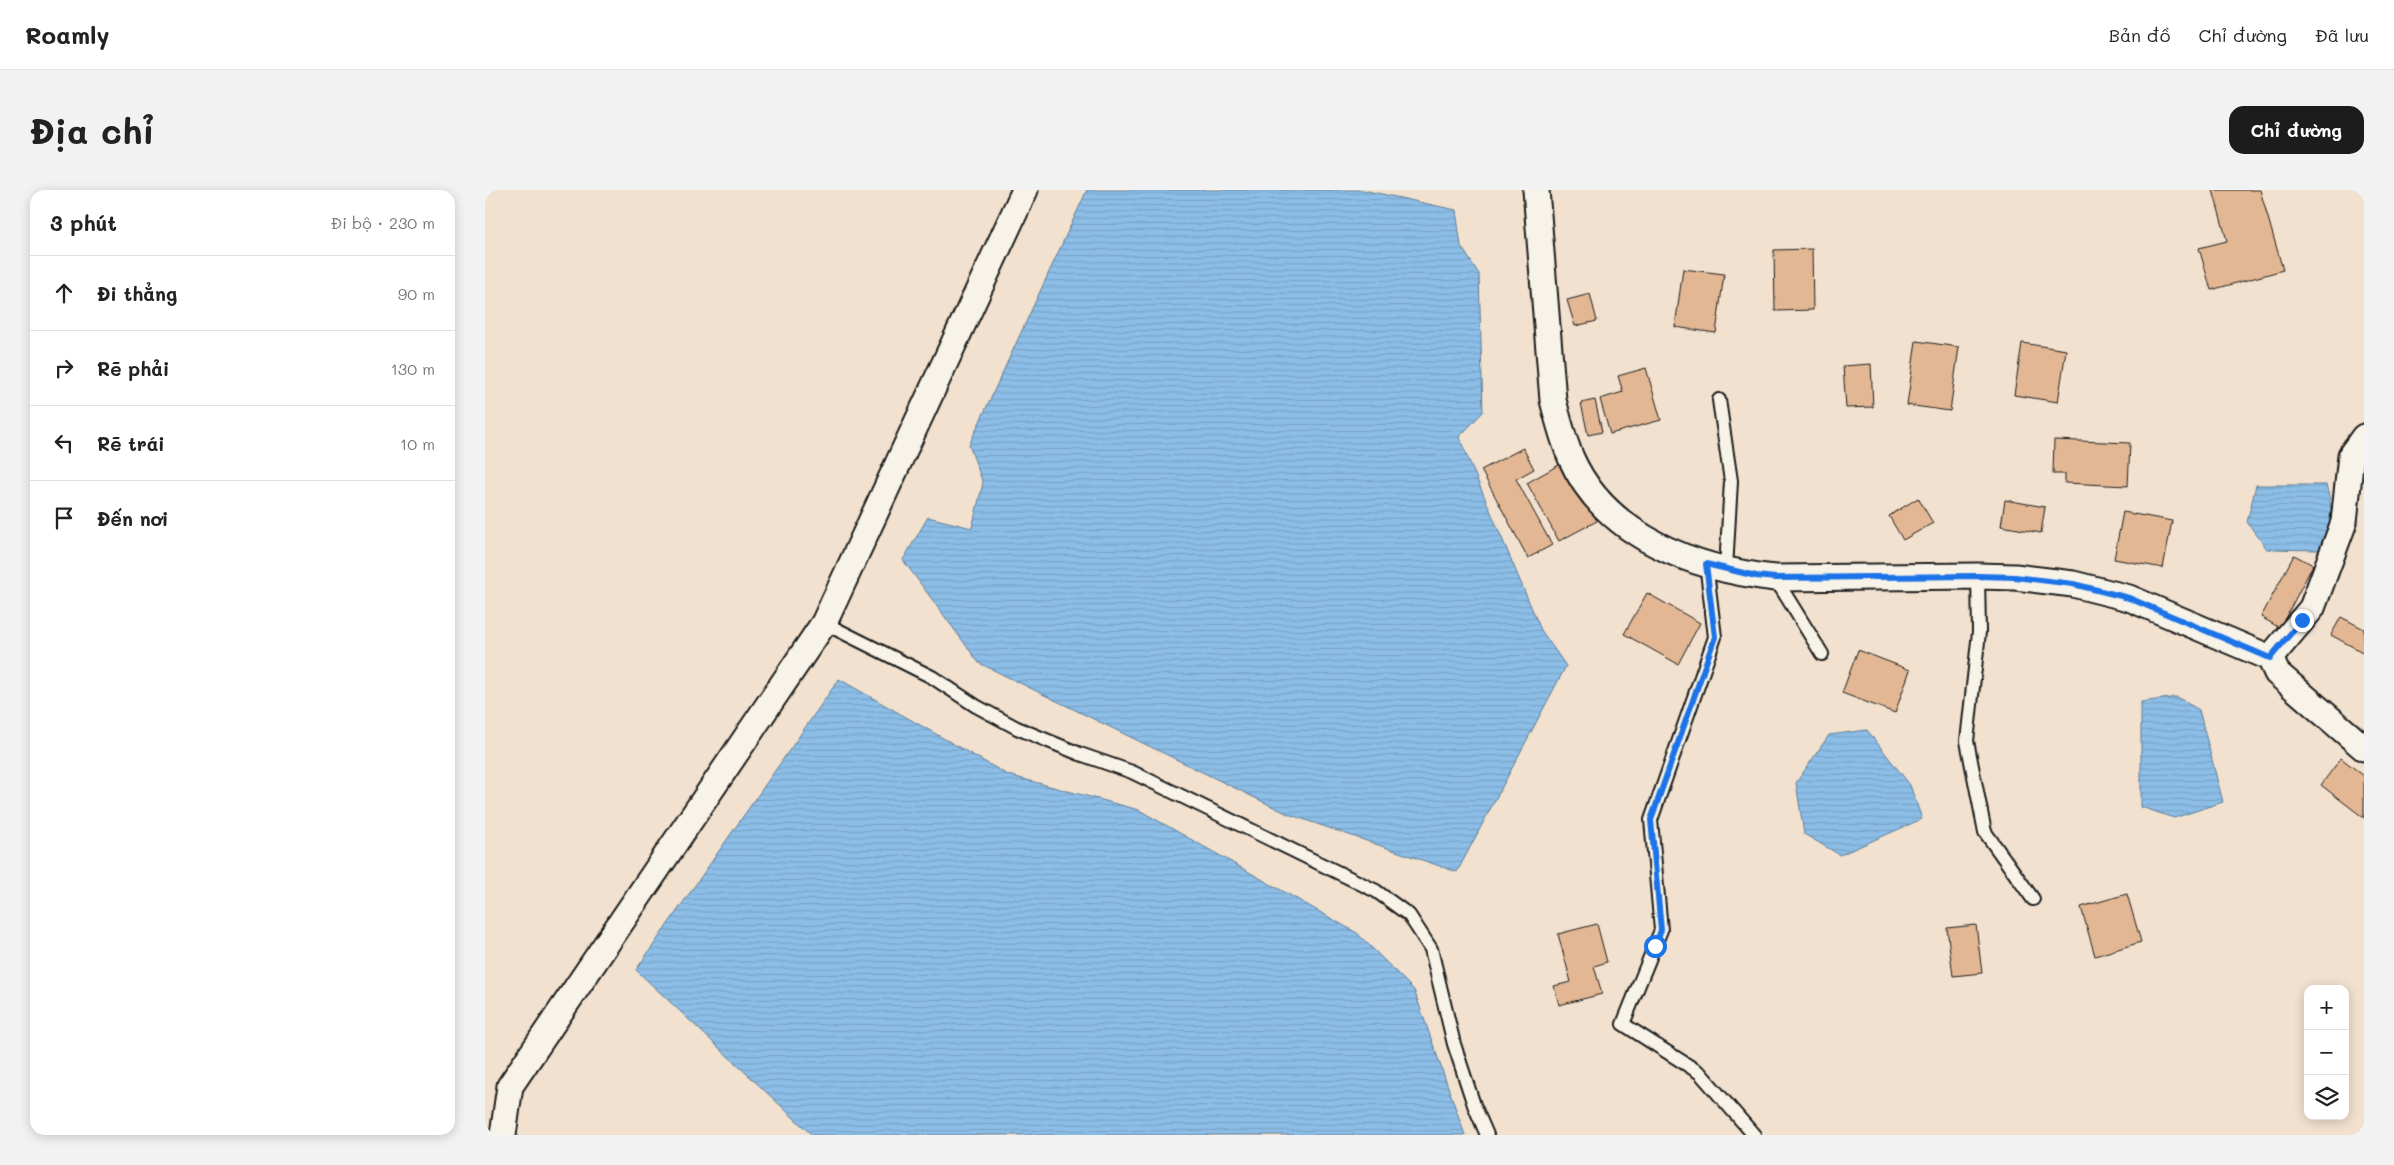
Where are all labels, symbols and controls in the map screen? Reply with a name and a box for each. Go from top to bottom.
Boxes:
text: Roamly [25,19,109,50]
text: Bản đồ [2109,23,2171,47]
text: Chỉ đường [2199,23,2287,47]
text: Đã lưu [2315,23,2369,47]
button: Chỉ đường [2229,106,2364,154]
text: Địa chỉ [30,107,155,153]
text: 3 phút [50,209,117,236]
text: Đi bộ · 230 m [331,212,435,233]
icon: ahead [50,279,78,307]
text: Đi thẳng [97,281,177,306]
text: 90 m [398,283,435,304]
icon: right [50,354,78,382]
text: Rẽ phải [97,356,169,381]
text: 130 m [391,358,435,379]
icon: left [50,429,78,457]
text: Rẽ trái [97,431,165,456]
text: 10 m [400,433,435,454]
icon: arrive [50,504,78,532]
text: Đến nơi [97,506,169,531]
route end [2291,609,2314,632]
route start [1644,935,1667,958]
map controls [2304,985,2349,1120]
button: + [2304,985,2349,1030]
button: − [2304,1030,2349,1075]
button: layers [2304,1075,2349,1120]

